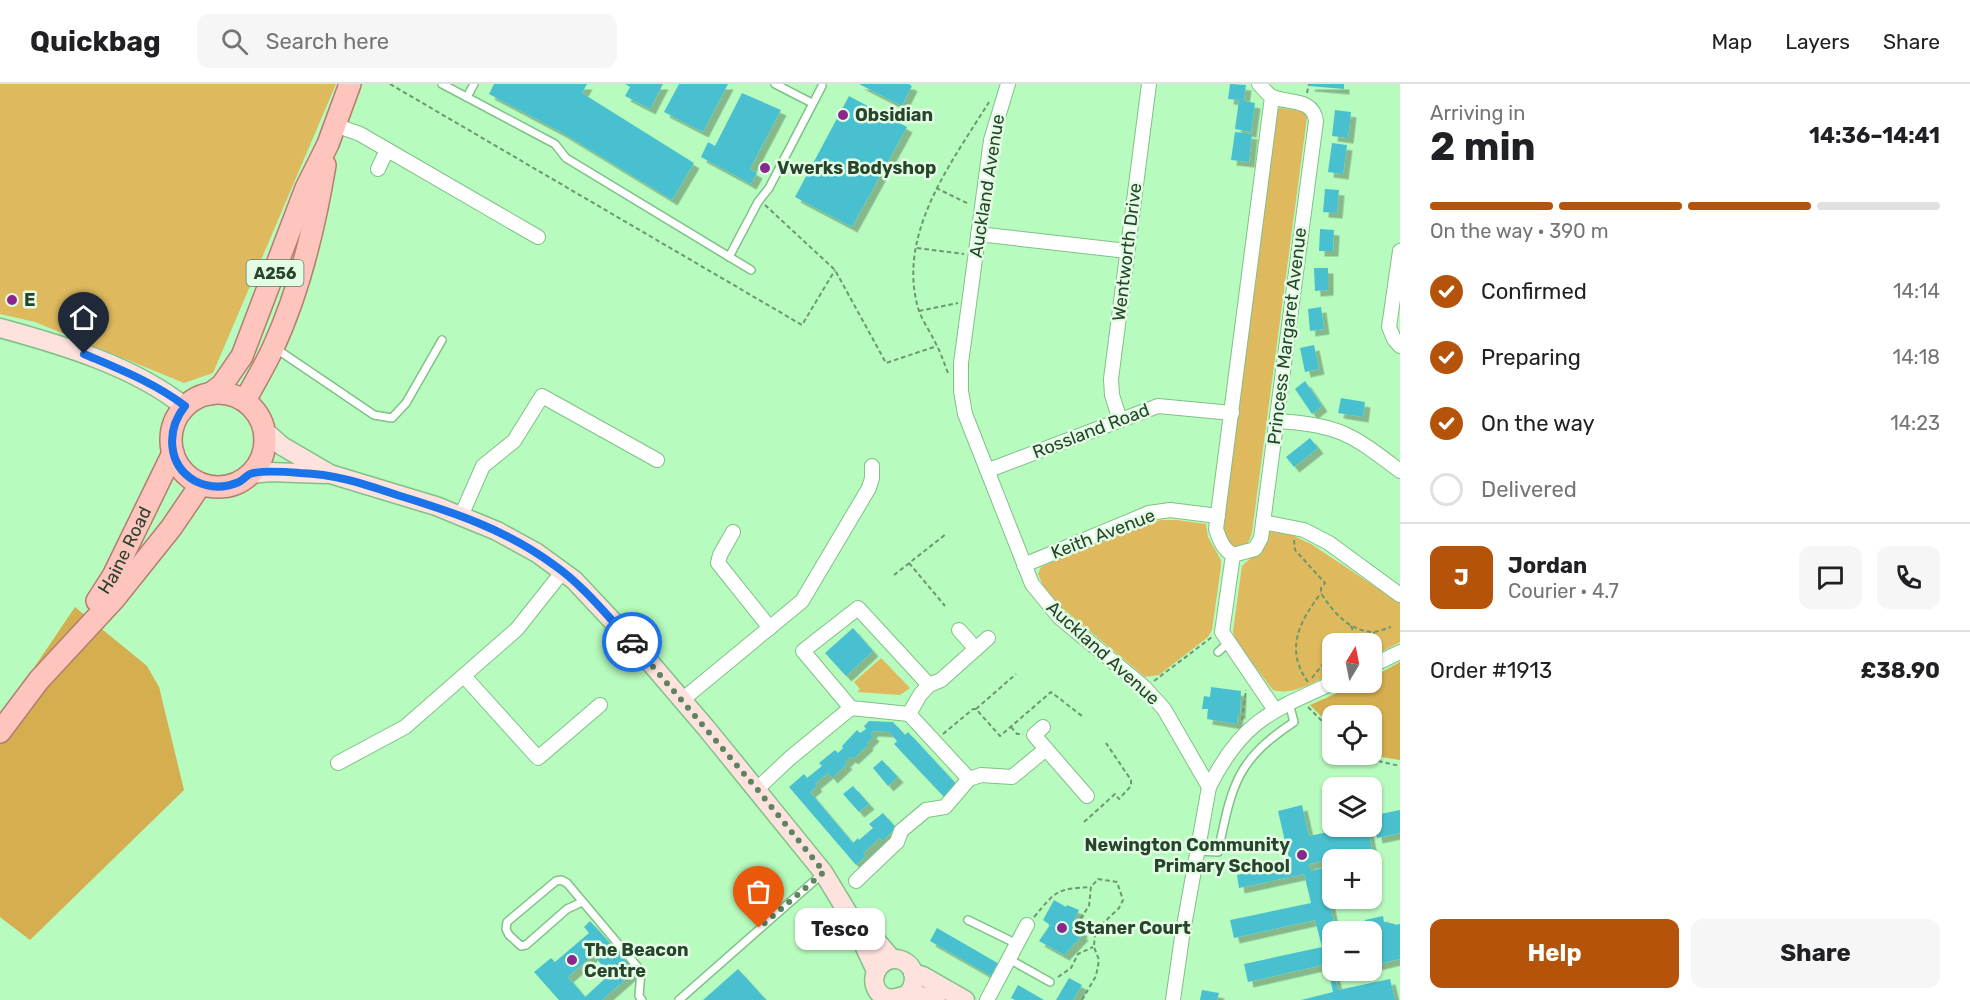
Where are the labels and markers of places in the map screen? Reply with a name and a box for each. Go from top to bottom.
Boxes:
place label: Obsidian [855,104,933,126]
marker: Obsidian [836,108,850,122]
place label: Vwerks Bodyshop [777,157,936,179]
marker: Vwerks Bodyshop [758,161,772,175]
place label: E [24,289,36,311]
pin [58,292,109,354]
marker: E [5,293,19,307]
place label: Newington Community Primary School [1085,834,1290,877]
marker: Newington Community Primary School [1295,848,1309,862]
pin [733,866,784,928]
callout: Tesco [795,907,885,949]
place label: Staner Court [1074,917,1191,939]
marker: Staner Court [1055,921,1069,935]
place label: The Beacon Centre [584,939,688,982]
marker: The Beacon Centre [565,953,579,967]

